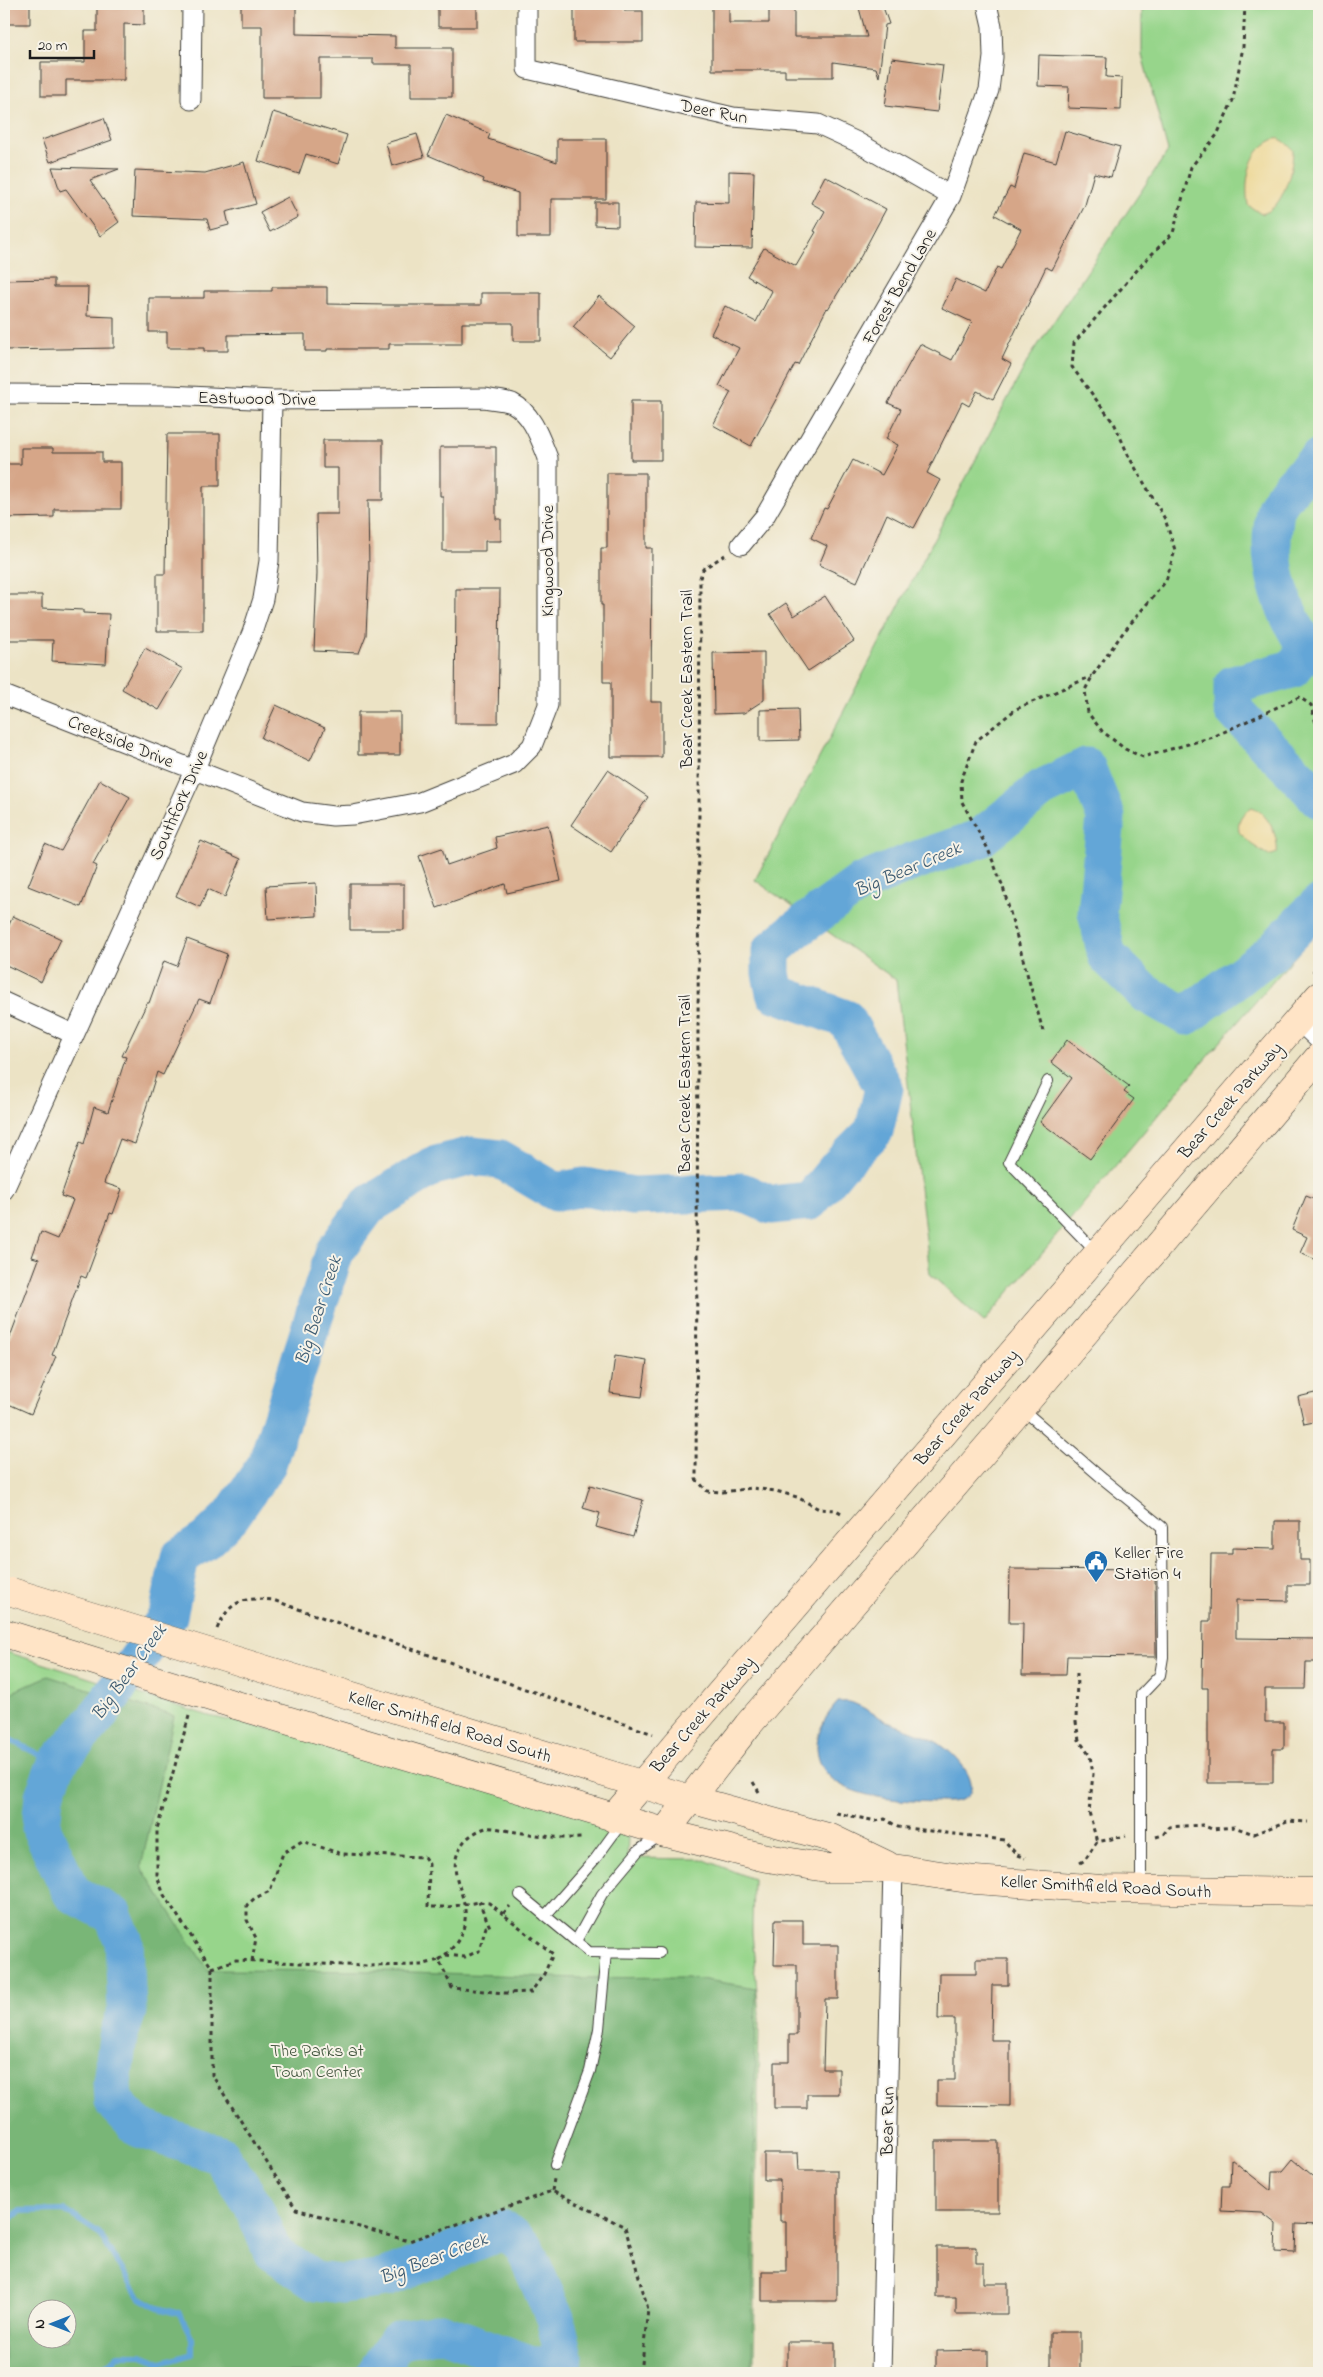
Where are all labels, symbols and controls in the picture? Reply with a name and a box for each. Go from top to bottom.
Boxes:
scale bar [30,28,94,60]
text: 20 m [38,35,68,57]
street label: Deer Run [677,93,750,132]
street label: Forest Bend Lane [857,224,945,351]
street label: Eastwood Drive [198,386,317,414]
street label: Kingwood Drive [536,504,563,617]
street label: Bear Creek Eastern Trail [675,590,701,769]
street label: Creekside Drive [63,710,178,776]
street label: Southfork Drive [144,746,216,865]
water label: Big Bear Creek [851,835,966,906]
street label: Bear Creek Eastern Trail [673,995,699,1174]
street label: Bear Creek Parkway [1172,1037,1290,1166]
water label: Big Bear Creek [289,1252,351,1369]
street label: Bear Creek Parkway [908,1344,1026,1473]
place label: Keller Fire Station 4 [1114,1541,1184,1588]
public building icon: Keller Fire Station 4 [1083,1549,1109,1583]
water label: Big Bear Creek [86,1618,175,1727]
street label: Bear Creek Parkway [644,1651,762,1780]
street label: Keller Smithfield Road South [345,1685,554,1771]
street label: Keller Smithfield Road South [1000,1869,1212,1907]
park label: The Parks at Town Center [270,2039,364,2086]
street label: Bear Run [875,2086,903,2157]
water label: Big Bear Creek [376,2226,493,2293]
north arrow [28,2300,78,2350]
text: N [30,2319,51,2329]

